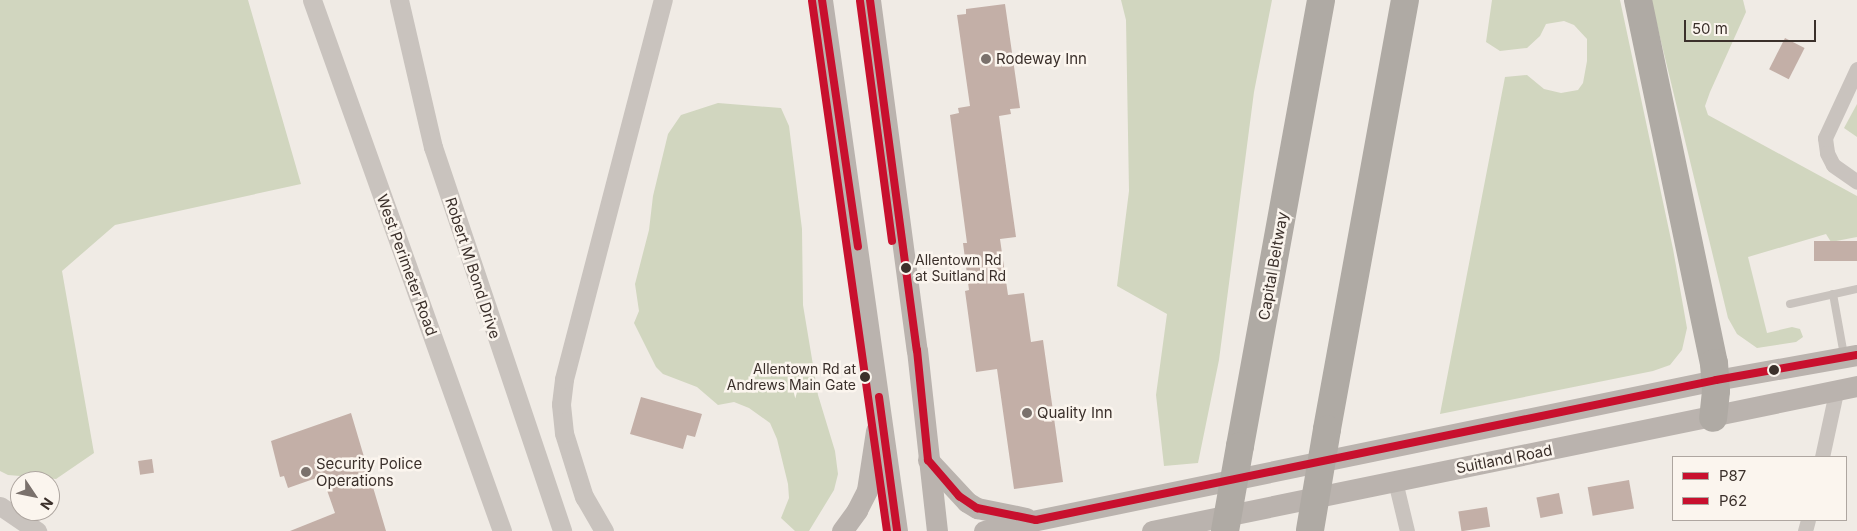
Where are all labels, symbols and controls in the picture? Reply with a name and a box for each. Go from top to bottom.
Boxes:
scale bar [1687,10,1820,42]
text: 50 m [1692,19,1728,38]
place label: Rodeway Inn [996,50,1087,68]
marker: Rodeway Inn [980,53,992,65]
street label: West Perimeter Road [373,192,441,338]
street label: Robert M Bond Drive [442,195,504,341]
street label: Capital Beltway [1255,210,1291,322]
place label: Allentown Rd at Suitland Rd [915,252,1006,284]
marker: Allentown Rd at Suitland Rd [901,263,911,273]
place label: Allentown Rd at Andrews Main Gate [727,361,856,394]
unlabelled marker [1769,365,1779,375]
marker: Allentown Rd at Andrews Main Gate [860,372,870,382]
place label: Quality Inn [1037,404,1113,422]
marker: Quality Inn [1021,407,1033,419]
street label: Suitland Road [1454,441,1554,477]
place label: Security Police Operations [316,454,422,489]
legend [1672,456,1847,521]
marker: Security Police Operations [300,466,312,478]
text: P87 [1719,466,1746,485]
north arrow [10,471,60,521]
text: P62 [1719,491,1747,510]
text: N [37,495,57,513]

